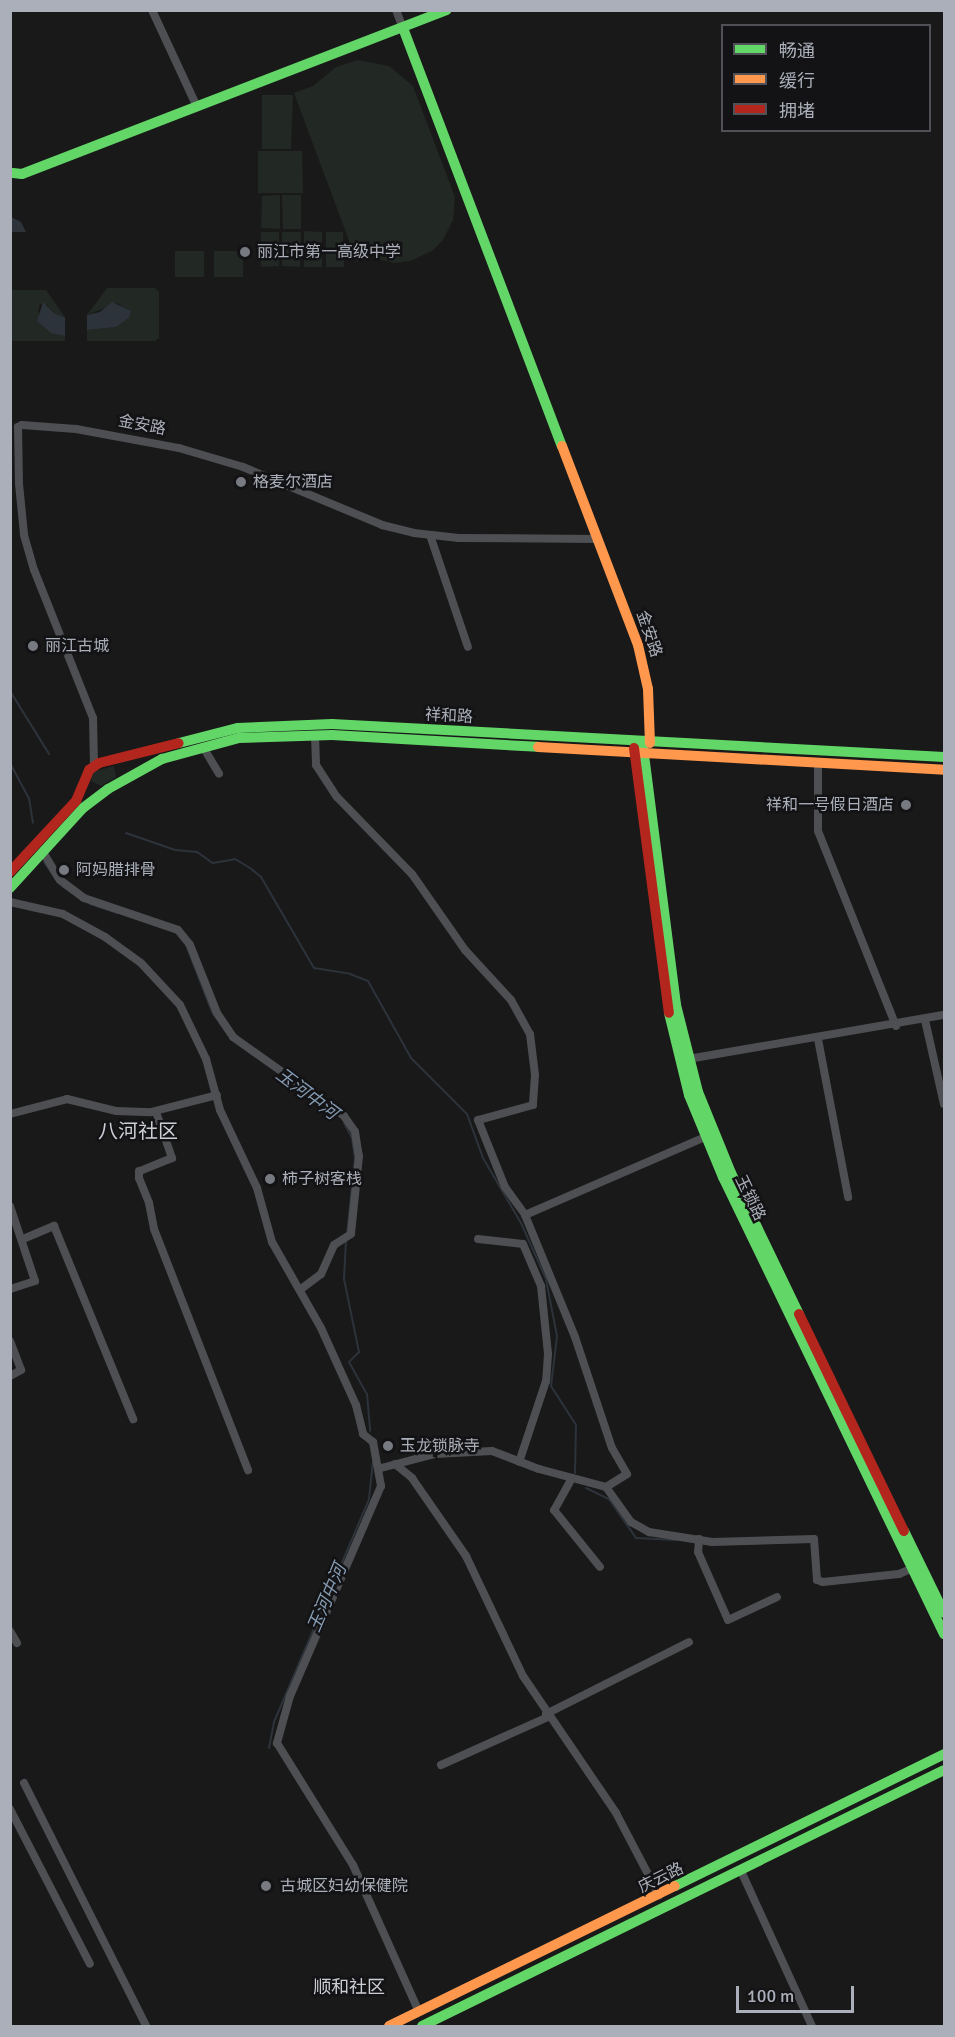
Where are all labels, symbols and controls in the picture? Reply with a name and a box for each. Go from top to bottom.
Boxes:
legend [721,24,931,132]
text: 畅通 [779,40,815,62]
text: 缓行 [779,70,815,92]
text: 拥堵 [779,100,815,122]
place label: 丽江市第一高级中学 [257,242,401,262]
marker: 丽江市第一高级中学 [238,245,252,259]
street label: 金安路 [117,411,167,439]
place label: 格麦尔酒店 [253,472,333,492]
marker: 格麦尔酒店 [234,475,248,489]
street label: 金安路 [632,608,666,660]
place label: 丽江古城 [45,636,109,656]
marker: 丽江古城 [26,639,40,653]
street label: 祥和路 [425,705,473,727]
place label: 祥和一号假日酒店 [766,795,894,815]
marker: 祥和一号假日酒店 [899,798,913,812]
place label: 阿妈腊排骨 [76,860,156,880]
marker: 阿妈腊排骨 [57,863,71,877]
water label: 玉河中河 [272,1064,342,1124]
district label: 八河社区 [98,1119,178,1143]
place label: 柿子树客栈 [282,1169,362,1189]
marker: 柿子树客栈 [263,1172,277,1186]
street label: 玉锁路 [731,1172,769,1224]
place label: 玉龙锁脉寺 [400,1436,480,1456]
marker: 玉龙锁脉寺 [381,1439,395,1453]
water label: 玉河中河 [303,1561,351,1635]
street label: 庆云路 [635,1859,687,1897]
place label: 古城区妇幼保健院 [280,1876,408,1896]
marker: 古城区妇幼保健院 [257,1877,275,1895]
scale bar [739,1974,858,2012]
district label: 顺和社区 [313,1976,385,1998]
text: 100 m [747,1985,794,2007]

